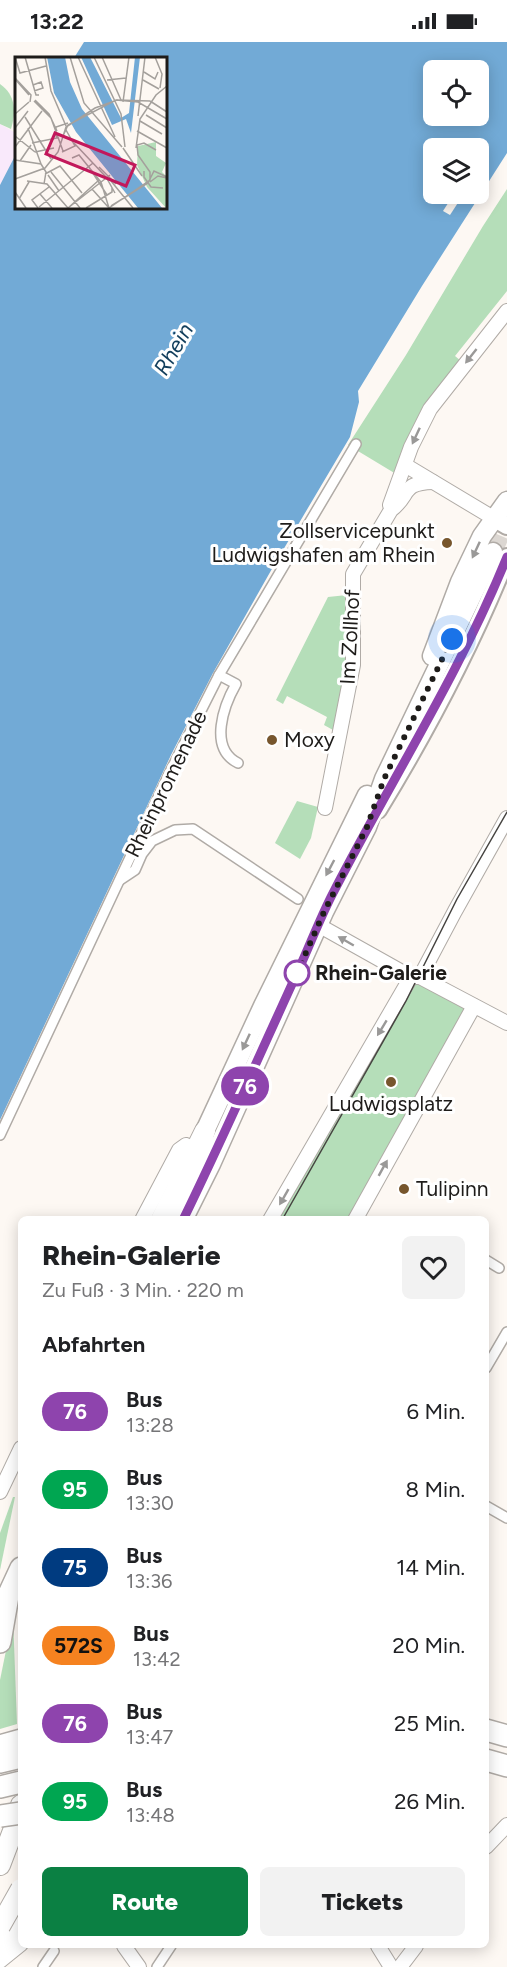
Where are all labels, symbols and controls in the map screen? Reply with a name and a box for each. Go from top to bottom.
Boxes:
text: 13:22 [30,8,84,35]
inset map [15,57,166,208]
map controls [423,60,489,204]
button: locate [423,60,489,126]
button: layers [423,138,489,204]
water label: Rhein [148,318,199,380]
one-way arrow [465,349,477,364]
one-way arrow [411,428,420,445]
place label: Zollservicepunkt Ludwigshafen am Rhein [211,518,435,567]
marker: Zollservicepunkt Ludwigshafen am Rhein [440,536,454,550]
one-way arrow [471,541,480,558]
street label: Im Zollhof [335,588,364,685]
your location [437,624,467,654]
street label: Rheinpromenade [119,706,212,861]
place label: Moxy [284,727,335,752]
marker: Moxy [265,733,279,747]
one-way arrow [325,860,335,877]
one-way arrow [338,936,355,946]
marker: Rhein-Galerie [284,960,310,986]
place label: Rhein-Galerie [315,960,447,985]
one-way arrow [377,1020,387,1037]
one-way arrow [242,1034,251,1051]
line badge: 76 [218,1066,272,1106]
text: 76 [233,1074,257,1099]
marker: Ludwigsplatz [384,1075,398,1089]
place label: Ludwigsplatz [329,1091,453,1116]
one-way arrow [378,1160,388,1177]
place label: Tulipinn [416,1176,489,1201]
marker: Tulipinn [397,1182,411,1196]
one-way arrow [279,1189,289,1206]
button: heart [402,1236,465,1299]
text: Rhein-Galerie [42,1238,220,1272]
text: Zu Fuß · 3 Min. · 220 m [42,1278,244,1302]
text: Abfahrten [42,1331,145,1358]
text: Bus [126,1386,162,1413]
text: 6 Min. [407,1398,465,1425]
text: 76 [63,1399,87,1424]
text: 13:28 [126,1413,174,1437]
text: Bus [126,1464,162,1491]
text: 8 Min. [405,1476,465,1503]
text: 95 [63,1477,87,1502]
text: 13:30 [126,1491,174,1515]
text: Bus [126,1542,162,1569]
text: 14 Min. [396,1554,465,1581]
text: 75 [63,1555,87,1580]
text: 13:36 [126,1569,172,1593]
text: Bus [133,1620,169,1647]
text: 20 Min. [393,1632,465,1659]
text: 572S [54,1633,103,1658]
text: 13:42 [133,1647,181,1671]
text: Bus [126,1698,162,1725]
text: 25 Min. [394,1710,465,1737]
text: 76 [63,1711,87,1736]
text: 13:47 [126,1725,173,1749]
text: Bus [126,1776,162,1803]
text: 26 Min. [394,1788,465,1815]
text: 95 [63,1789,87,1814]
text: 13:48 [126,1803,175,1827]
button: Route [42,1867,248,1936]
button: Tickets [260,1867,465,1936]

